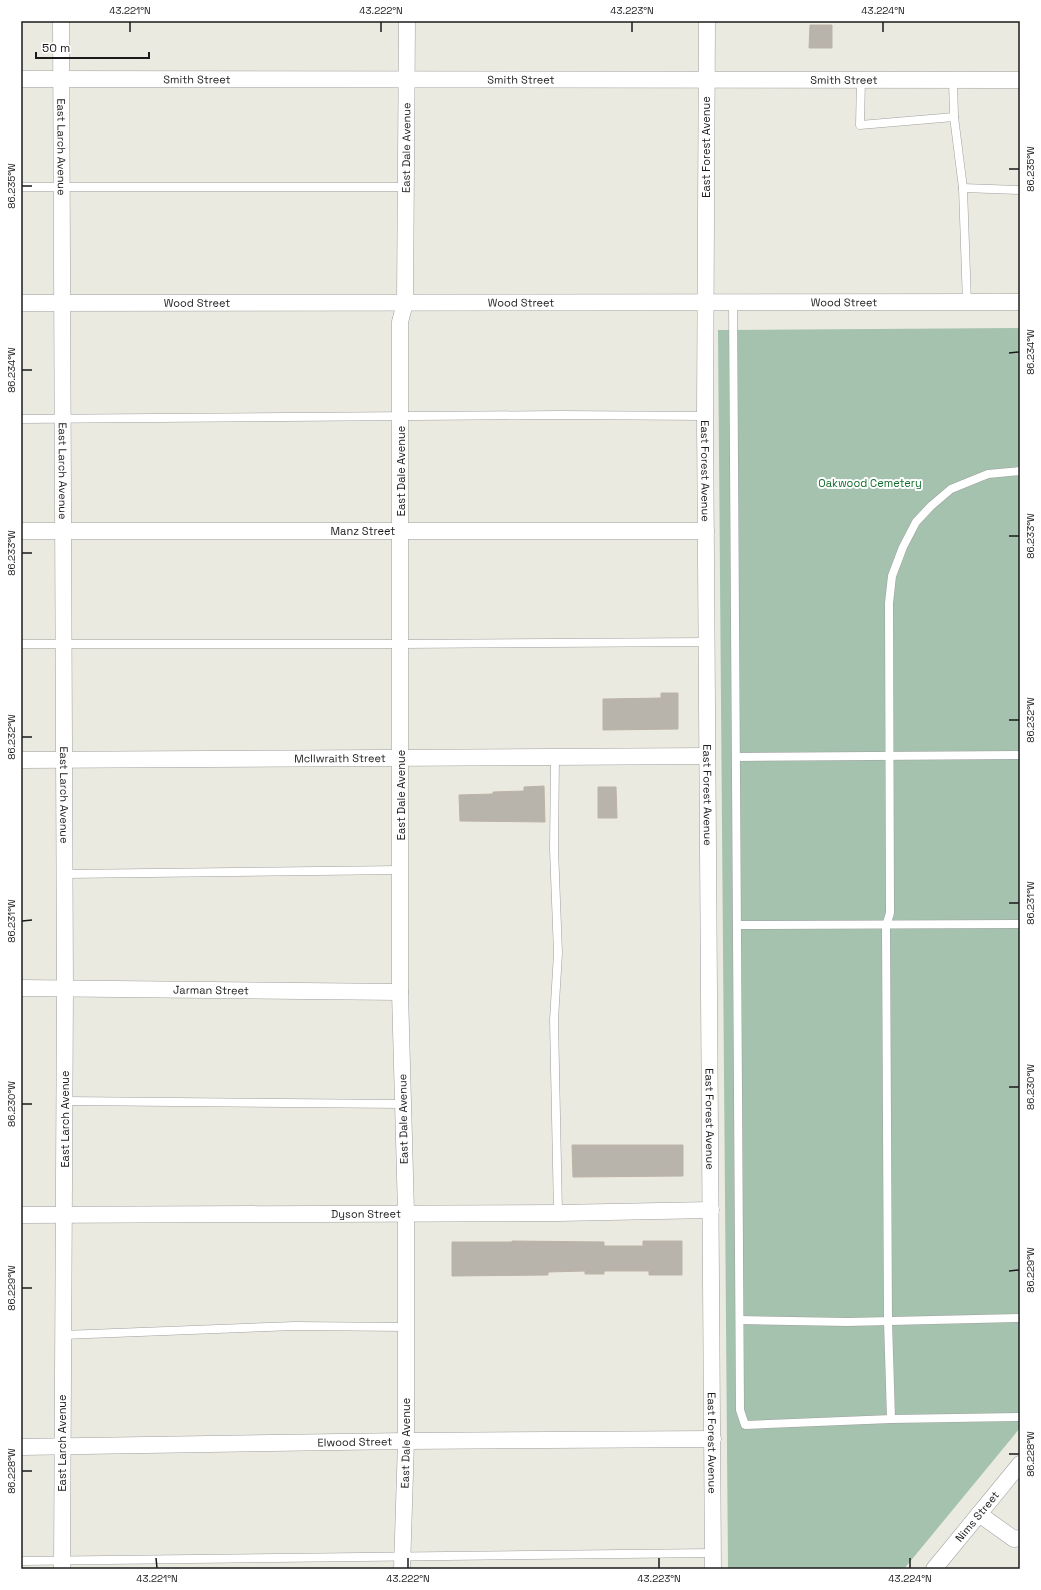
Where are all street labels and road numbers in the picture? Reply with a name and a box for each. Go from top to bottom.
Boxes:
street label: Smith Street [163,72,231,86]
street label: Smith Street [487,72,555,87]
street label: Smith Street [810,73,878,87]
street label: East Forest Avenue [699,96,713,198]
street label: East Larch Avenue [54,98,69,196]
street label: East Dale Avenue [399,103,413,193]
street label: Wood Street [488,295,554,310]
street label: Wood Street [811,295,877,309]
street label: Wood Street [164,296,230,310]
street label: East Forest Avenue [698,420,713,522]
street label: East Larch Avenue [56,422,70,520]
street label: East Dale Avenue [394,426,408,516]
street label: Manz Street [331,524,395,538]
street label: East Forest Avenue [700,744,715,846]
street label: East Larch Avenue [57,746,71,844]
street label: East Dale Avenue [394,750,408,840]
street label: McIlwraith Street [294,751,386,765]
street label: Jarman Street [173,983,249,997]
street label: East Forest Avenue [703,1068,717,1170]
street label: East Larch Avenue [58,1070,72,1168]
street label: East Dale Avenue [395,1074,411,1164]
street label: Dyson Street [331,1207,401,1221]
street label: East Forest Avenue [705,1392,719,1494]
street label: East Larch Avenue [55,1394,69,1492]
street label: East Dale Avenue [398,1398,413,1488]
street label: Elwood Street [317,1434,392,1449]
street label: Nims Street [952,1488,1002,1545]

